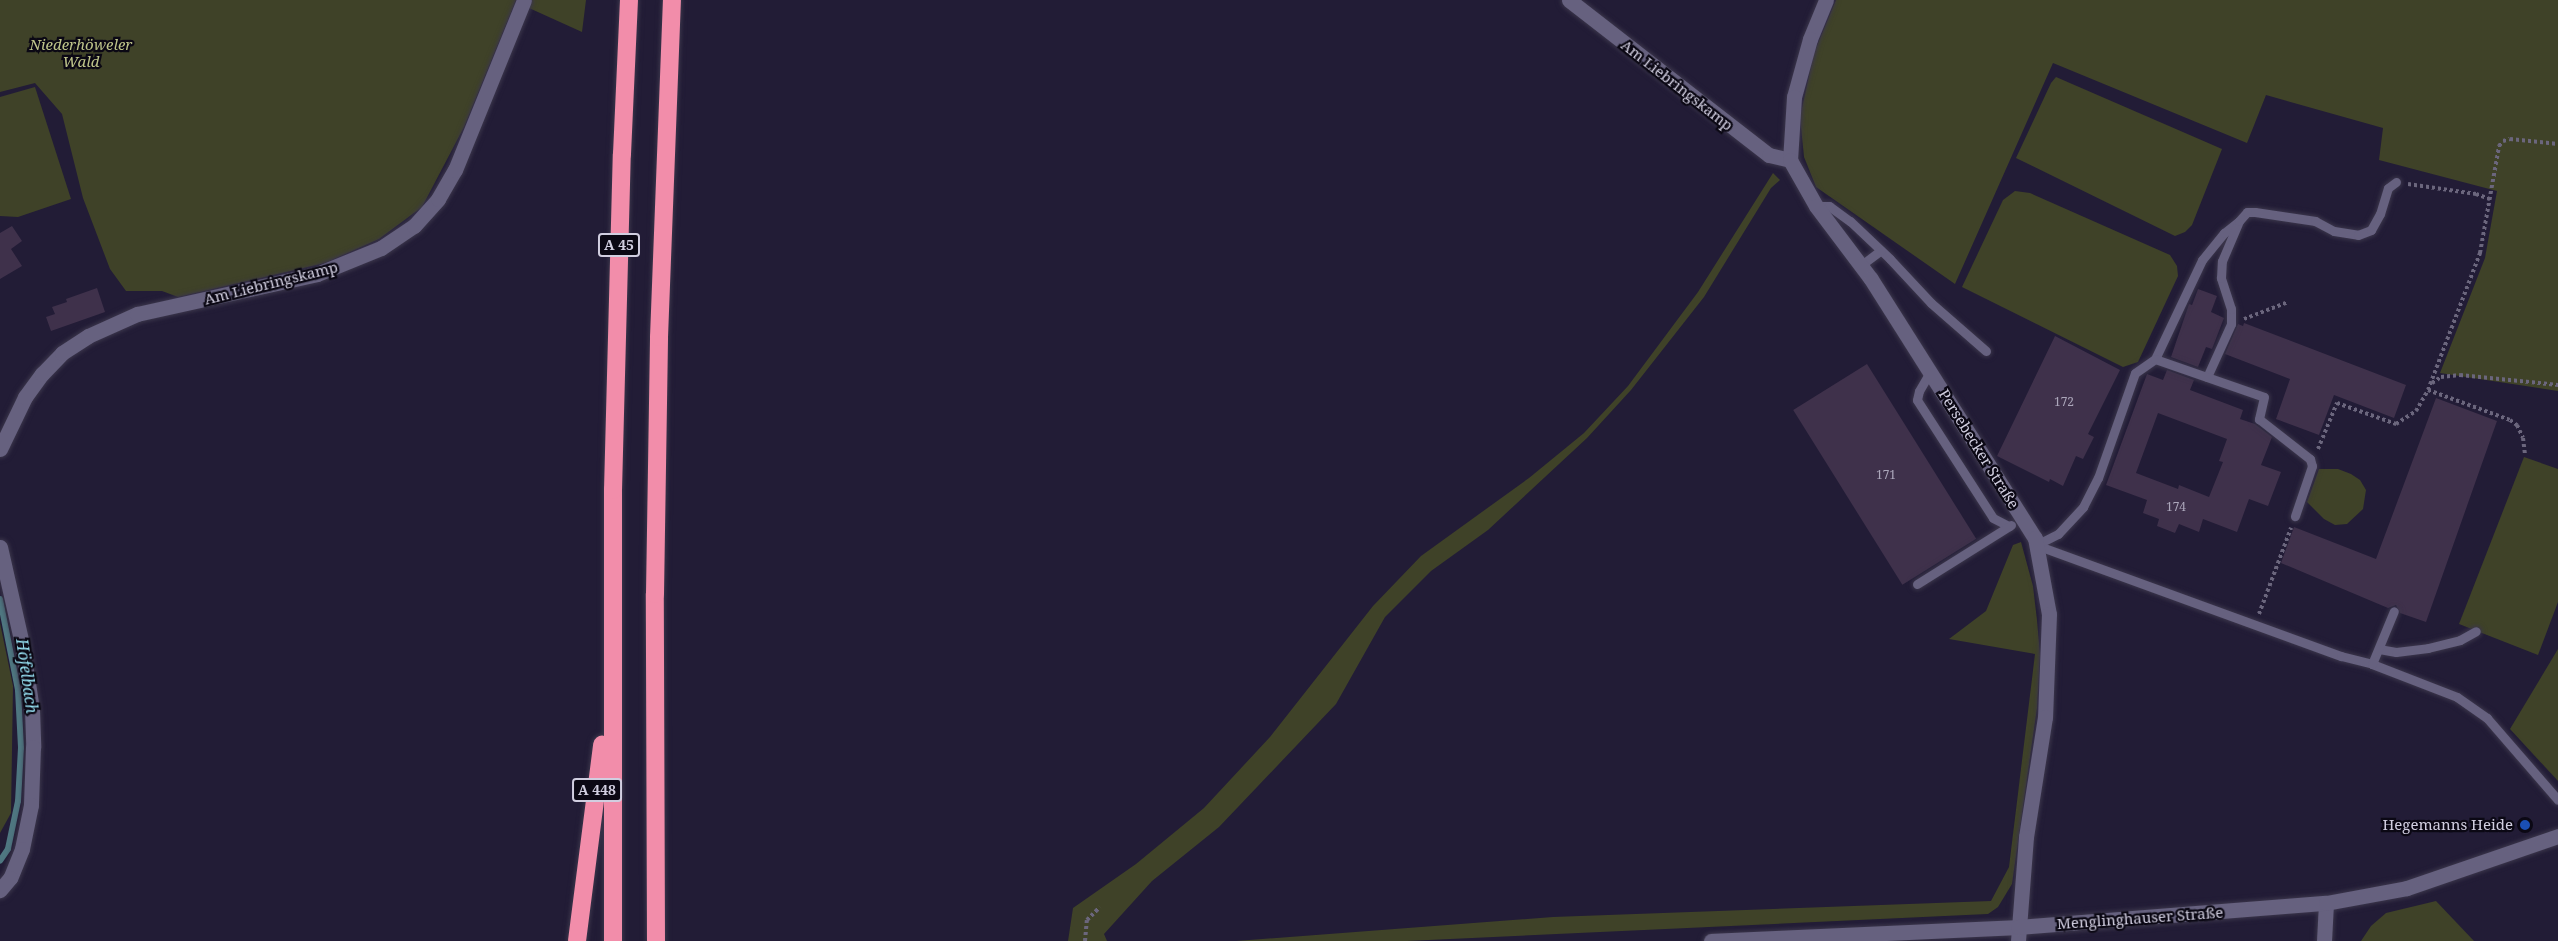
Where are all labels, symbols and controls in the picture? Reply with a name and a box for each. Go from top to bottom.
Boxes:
park label: Niederhöweler Wald [30,35,132,70]
street label: Am Liebringskamp [1617,36,1737,134]
road number: A 45 [596,234,642,256]
street label: Am Liebringskamp [202,258,340,308]
street label: Persebecker Straße [1935,386,2023,512]
house number: 172 [2054,395,2074,409]
house number: 171 [1876,468,1896,482]
house number: 174 [2166,500,2186,514]
water label: Höfelbach [12,637,42,715]
road number: A 448 [572,779,622,801]
place label: Hegemanns Heide [2382,816,2513,834]
marker: Hegemanns Heide [2518,818,2532,832]
street label: Menglinghauser Straße [2056,903,2224,933]

